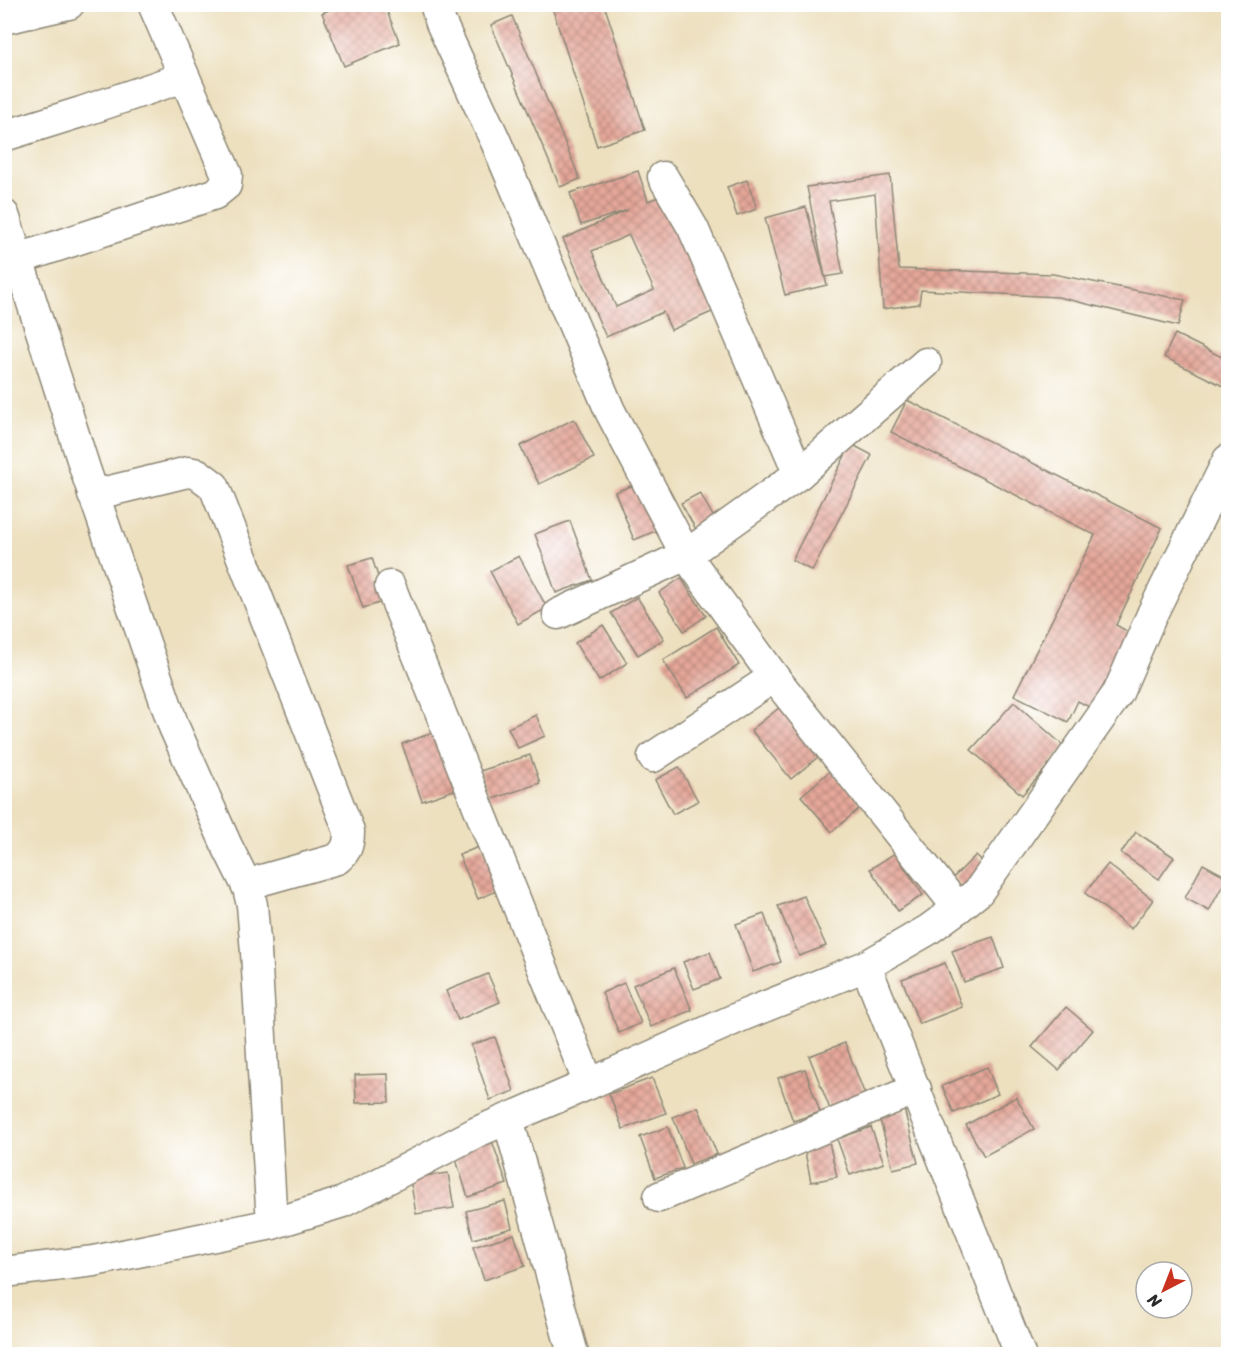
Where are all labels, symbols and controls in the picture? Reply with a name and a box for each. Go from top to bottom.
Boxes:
north arrow [1134,1260,1194,1320]
text: N [1140,1286,1169,1316]

